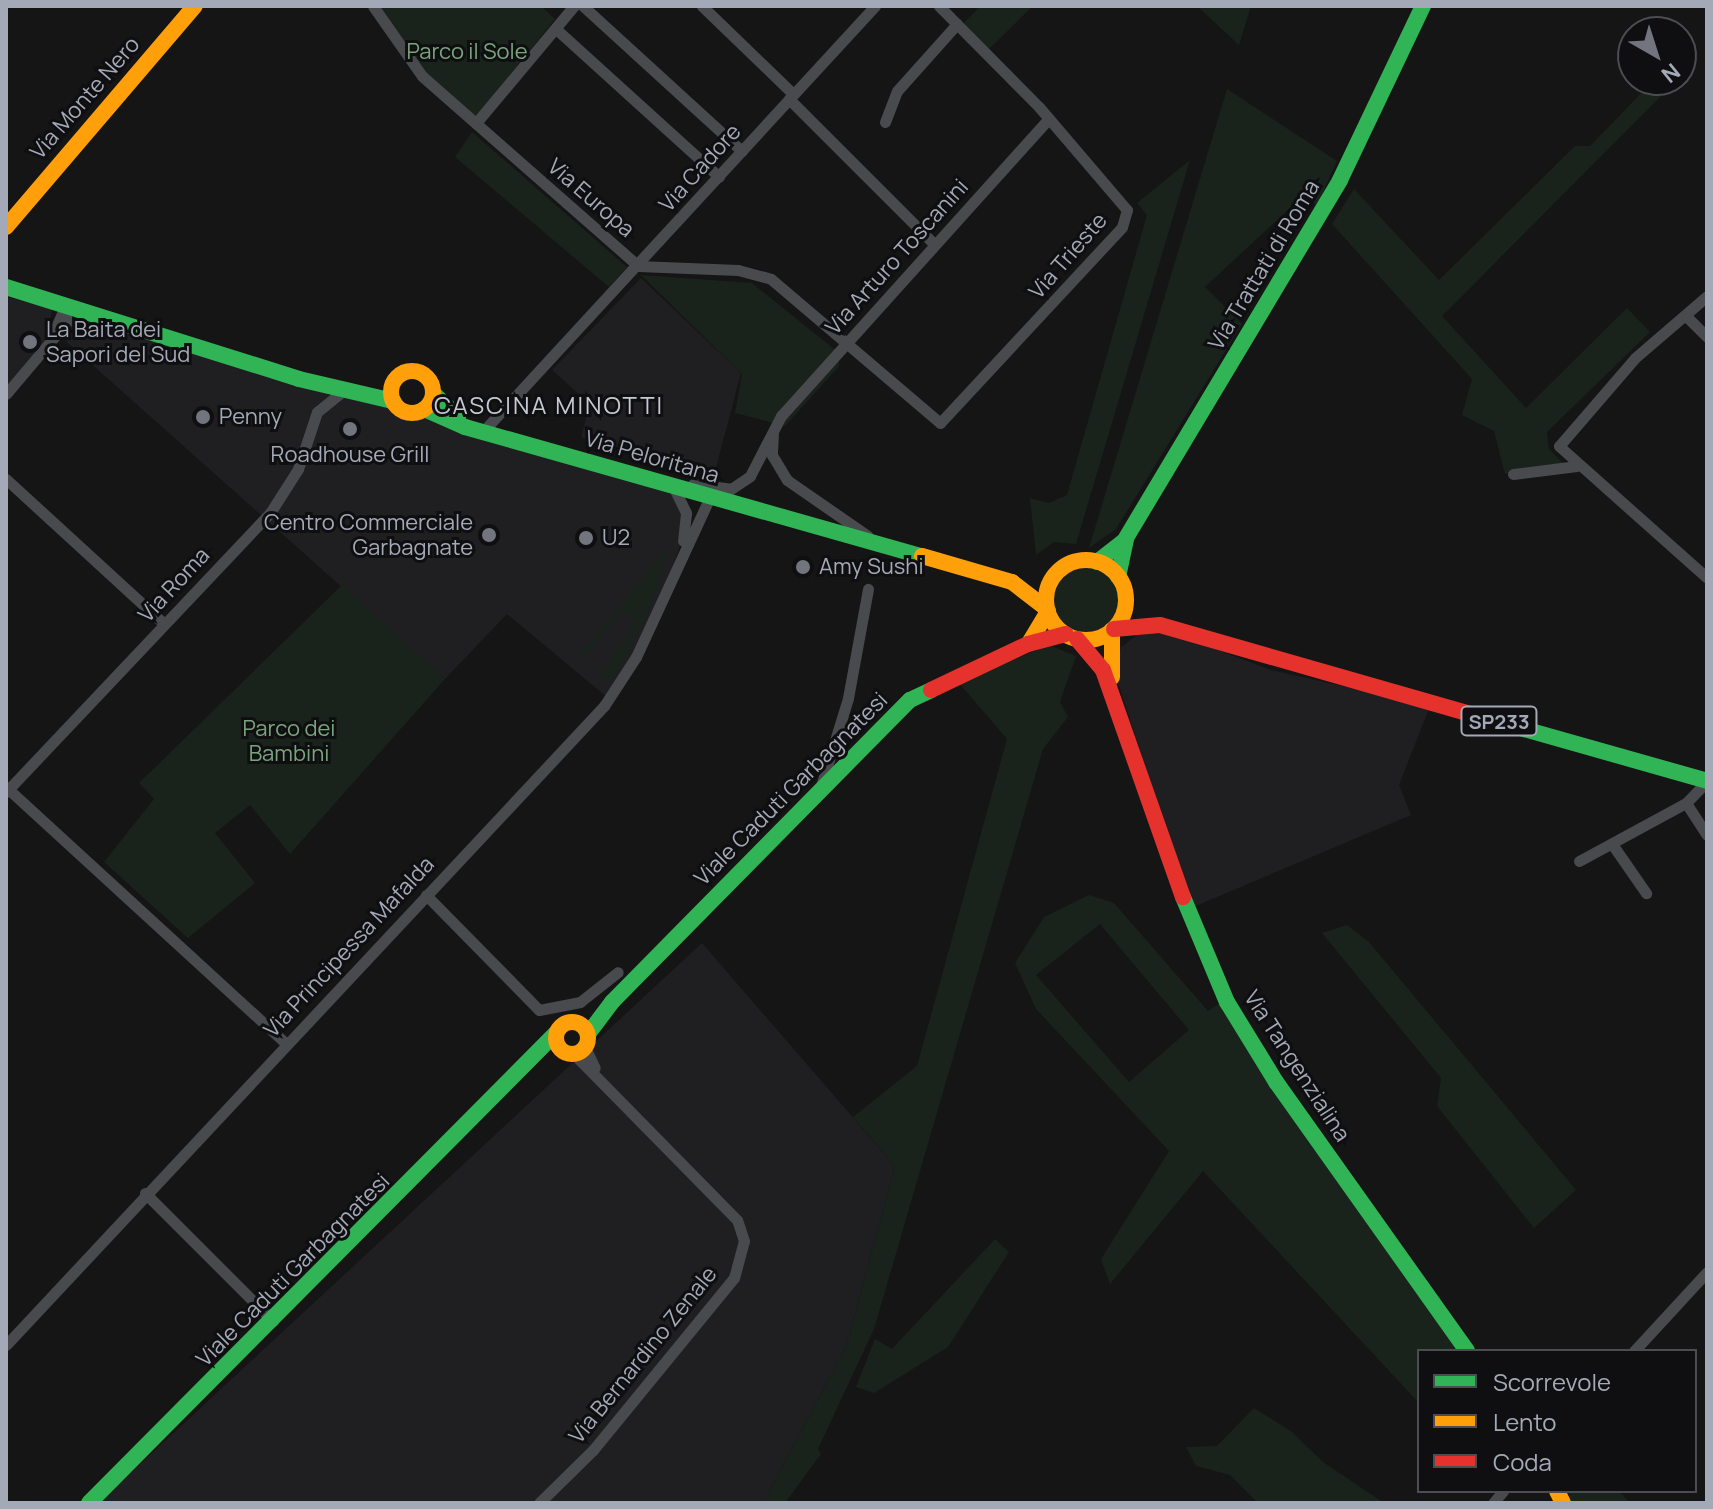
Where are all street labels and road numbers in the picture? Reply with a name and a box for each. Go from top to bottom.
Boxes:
street label: Via Monte Nero [25,31,145,165]
street label: Via Cadore [654,119,746,217]
street label: Via Europa [542,153,640,243]
street label: Via Arturo Toscanini [820,174,974,340]
street label: Via Trattati di Roma [1203,175,1325,355]
street label: Via Trieste [1023,208,1113,304]
street label: Via Peloritana [582,425,722,489]
street label: Via Roma [133,542,215,628]
street label: Viale Caduti Garbagnatesi [689,687,893,891]
road number: SP233 [1459,705,1539,737]
street label: Via Principessa Mafalda [258,851,440,1043]
street label: Via Tangenzialina [1238,986,1356,1146]
street label: Viale Caduti Garbagnatesi [191,1168,395,1372]
street label: Via Bernardino Zenale [564,1261,722,1449]

